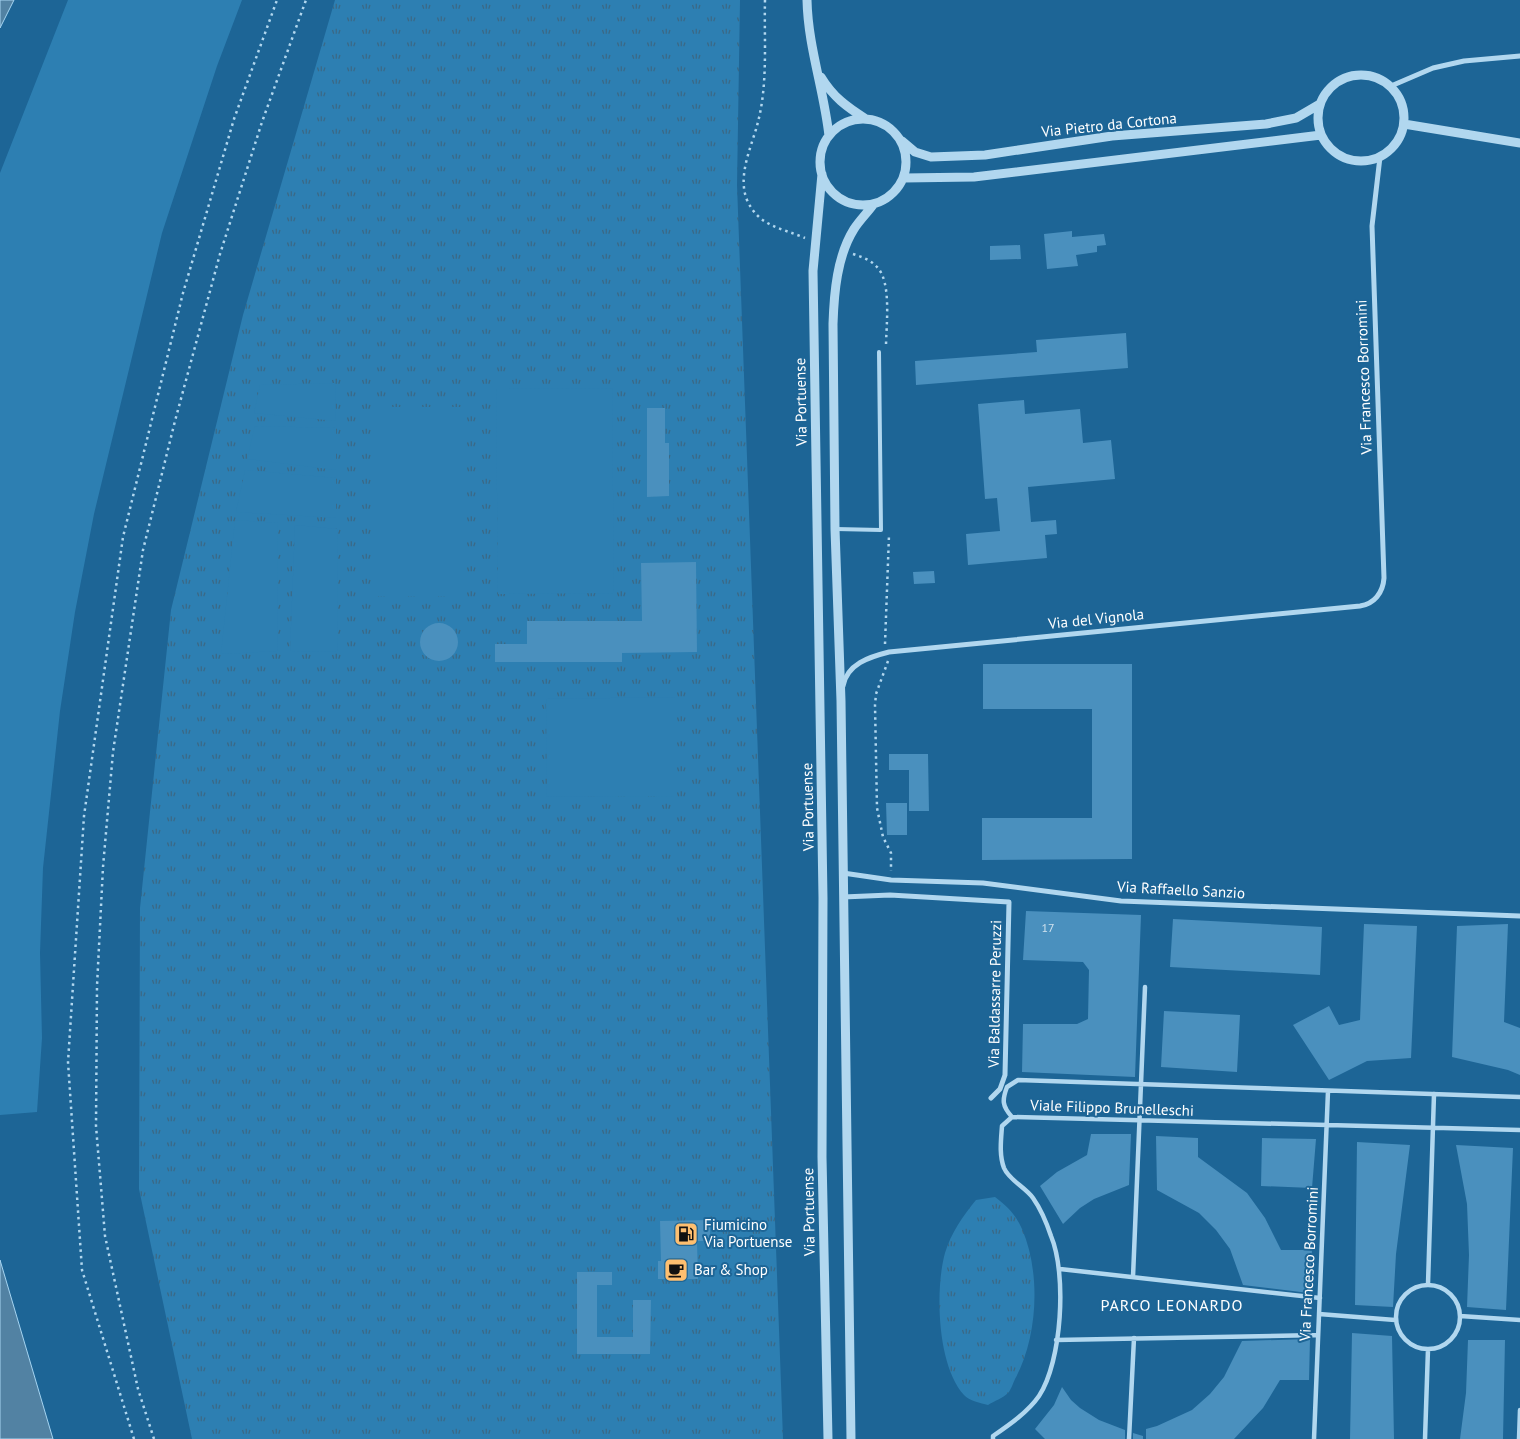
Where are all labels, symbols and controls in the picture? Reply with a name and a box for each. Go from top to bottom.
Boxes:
street label: Via Pietro da Cortona [1039,108,1178,141]
street label: Via Francesco Borromini [1351,299,1376,456]
street label: Via Portuense [790,358,811,447]
street label: Via del Vignola [1046,604,1145,633]
street label: Via Portuense [797,763,818,852]
street label: Via Raffaello Sanzio [1116,877,1245,902]
street label: Via Baldassarre Peruzzi [984,920,1005,1069]
house number: 17 [1041,920,1055,935]
street label: Viale Filippo Brunelleschi [1029,1095,1194,1120]
street label: Via Portuense [798,1168,819,1257]
street label: Via Francesco Borromini [1295,1186,1322,1343]
place label: Fiumicino Via Portuense [703,1215,792,1251]
fuel station icon: Fiumicino Via Portuense [673,1221,699,1247]
cafe icon: Bar & Shop [663,1257,689,1283]
place label: Bar & Shop [694,1260,768,1279]
district label: PARCO LEONARDO [1101,1295,1243,1315]

